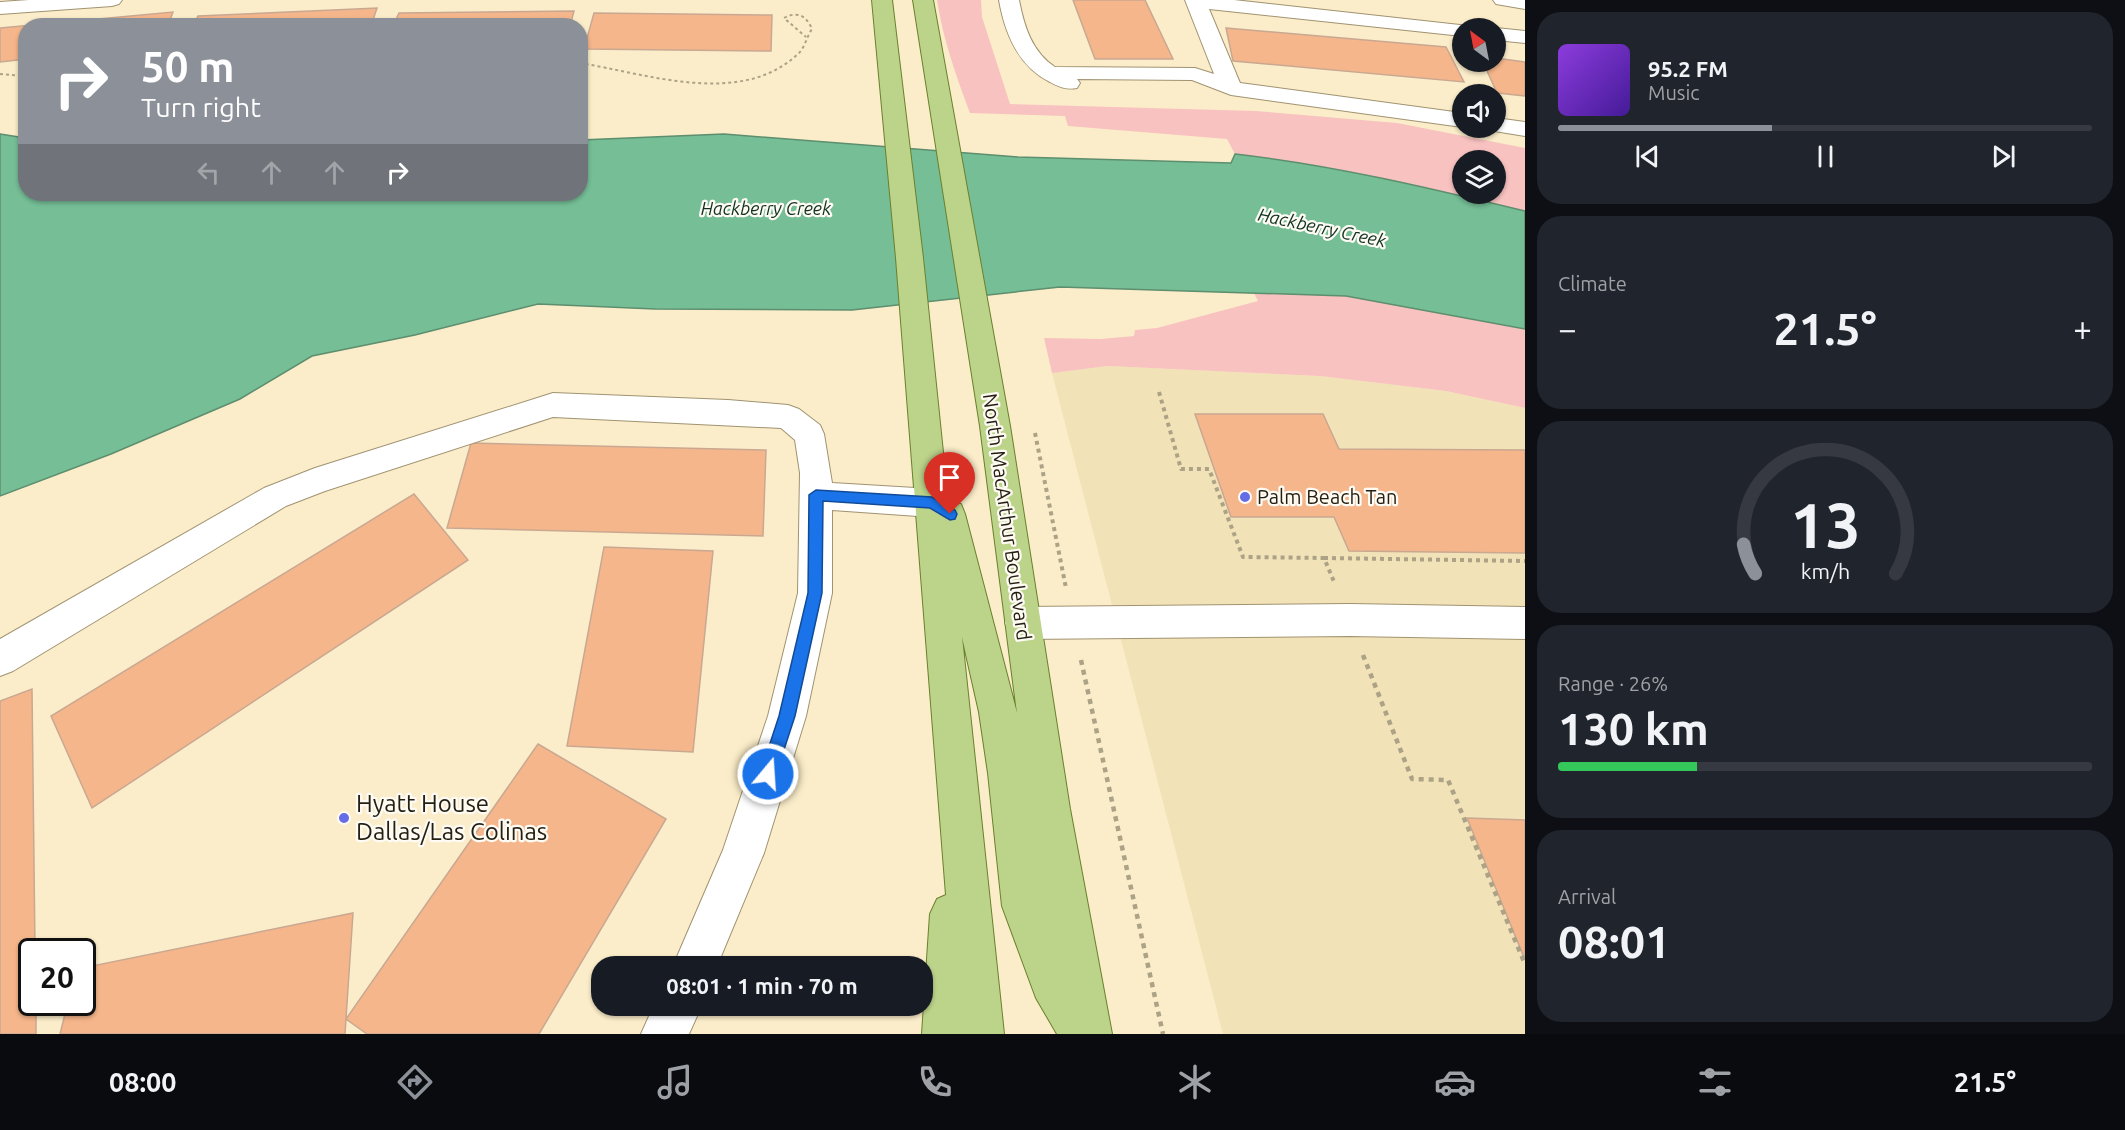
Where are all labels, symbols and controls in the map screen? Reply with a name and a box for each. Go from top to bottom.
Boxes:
north arrow [1452,18,1506,72]
map controls [1452,18,1506,204]
icon: right [42,42,120,120]
text: 50 m [141,43,235,90]
text: 95.2 FM [1648,56,1728,81]
text: Music [1648,81,1700,104]
button: sound [1452,84,1506,138]
text: Turn right [141,92,261,122]
icon: previous [1631,140,1664,173]
icon: pause [1809,140,1842,173]
icon: next [1987,140,2020,173]
button: layers [1452,150,1506,204]
icon: left [192,156,225,189]
icon: ahead [255,156,288,189]
icon: ahead [318,156,351,189]
icon: right [381,156,414,189]
water label: Hackberry Creek [701,198,832,218]
water label: Hackberry Creek [1256,204,1389,251]
text: Climate [1558,272,1627,295]
text: 21.5° [1773,303,1877,354]
text: − [1558,310,1577,347]
text: + [2073,310,2092,347]
street label: North MacArthur Boulevard [979,392,1036,642]
pin [924,452,975,514]
icon: arrive [933,461,966,494]
place label: Palm Beach Tan [1257,485,1398,508]
marker: Palm Beach Tan [1238,490,1252,504]
text: 13 [1790,490,1860,560]
text: km/h [1800,559,1850,583]
text: Range · 26% [1558,672,1668,695]
text: 130 km [1558,703,1709,754]
position arrow [736,742,800,806]
place label: Hyatt House Dallas/Las Colinas [356,790,547,845]
marker: Hyatt House Dallas/Las Colinas [337,811,351,825]
text: Arrival [1558,885,1616,908]
text: 08:01 [1558,916,1671,967]
speed limit sign: 20 [18,938,96,1016]
text: 08:01 · 1 min · 70 m [666,973,858,998]
icon: directions [394,1061,436,1103]
icon: music [654,1061,696,1103]
icon: phone [914,1061,956,1103]
icon: climate [1174,1061,1216,1103]
icon: car [1434,1061,1476,1103]
icon: filters [1694,1061,1736,1103]
text: 08:00 [109,1067,177,1097]
text: 21.5° [1954,1067,2016,1097]

